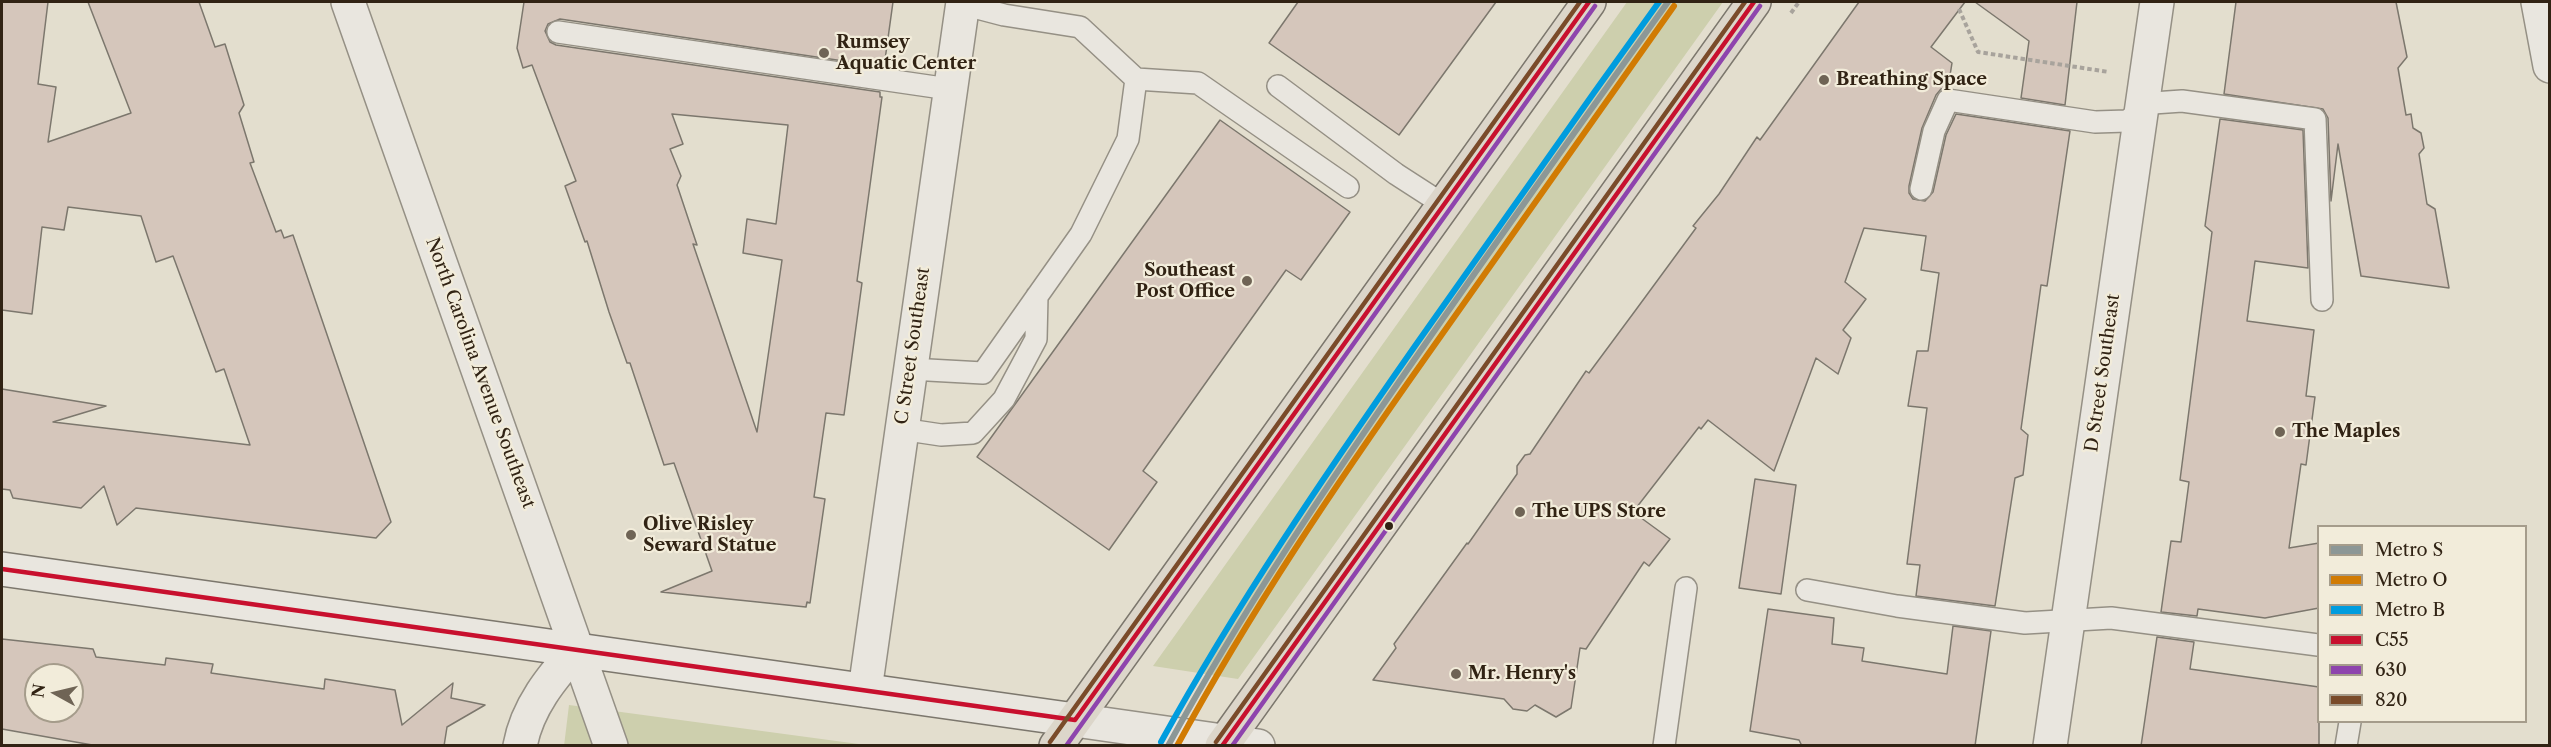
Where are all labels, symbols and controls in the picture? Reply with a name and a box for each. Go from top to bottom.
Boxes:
place label: Rumsey Aquatic Center [836,32,976,74]
marker: Rumsey Aquatic Center [817,46,831,60]
place label: Breathing Space [1836,69,1987,91]
marker: Breathing Space [1817,73,1831,87]
street label: North Carolina Avenue Southeast [421,235,539,511]
place label: Southeast Post Office [1135,260,1235,302]
street label: C Street Southeast [891,266,935,426]
marker: Southeast Post Office [1240,274,1254,288]
street label: D Street Southeast [2081,293,2125,453]
place label: The Maples [2292,421,2400,443]
marker: The Maples [2273,425,2287,439]
place label: The UPS Store [1532,501,1666,523]
marker: The UPS Store [1513,505,1527,519]
place label: Olive Risley Seward Statue [643,514,776,556]
unlabelled marker [1383,520,1395,532]
legend [2317,525,2527,723]
marker: Olive Risley Seward Statue [624,528,638,542]
text: Metro S [2375,539,2443,561]
text: Metro O [2375,569,2447,591]
text: Metro B [2375,599,2445,621]
text: C55 [2375,629,2408,651]
text: 630 [2375,659,2407,681]
north arrow [24,663,84,723]
place label: Mr. Henry's [1468,663,1576,685]
marker: Mr. Henry's [1449,667,1463,681]
text: N [27,682,49,699]
text: 820 [2375,689,2407,711]

